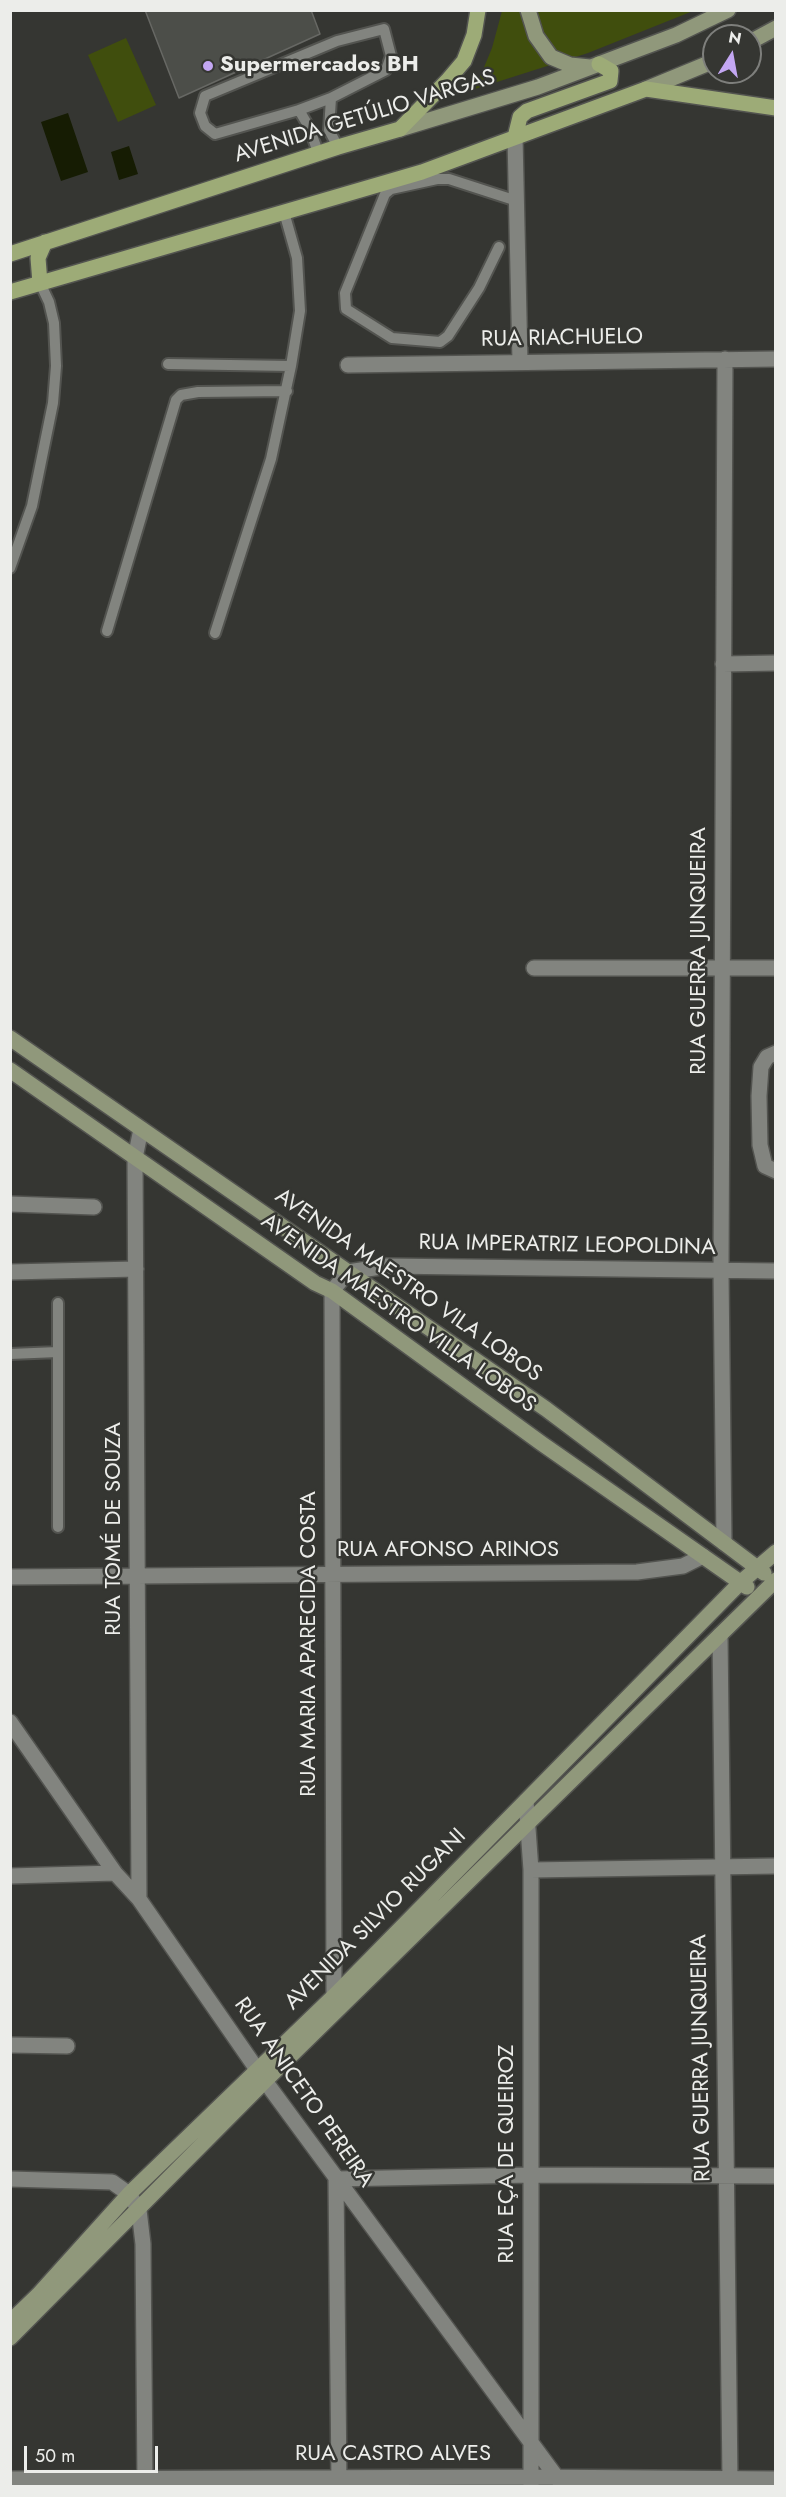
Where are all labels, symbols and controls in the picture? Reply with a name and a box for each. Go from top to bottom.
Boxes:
north arrow [702,24,762,84]
text: N [727,25,744,50]
place label: Supermercados BH [220,53,419,79]
marker: Supermercados BH [201,59,215,73]
street label: AVENIDA GETÚLIO VARGAS [231,65,499,169]
street label: RUA RIACHUELO [481,324,643,354]
street label: RUA GUERRA JUNQUEIRA [687,827,713,1075]
street label: AVENIDA MAESTRO VILA LOBOS [269,1183,547,1389]
street label: AVENIDA MAESTRO VILLA LOBOS [255,1209,541,1419]
street label: RUA IMPERATRIZ LEOPOLDINA [418,1230,716,1262]
street label: RUA TOMÉ DE SOUZA [102,1422,128,1636]
street label: RUA MARIA APARECIDA COSTA [297,1491,323,1797]
street label: RUA AFONSO ARINOS [337,1538,559,1564]
street label: AVENIDA SILVIO RUGANI [280,1824,472,2016]
street label: RUA GUERRA JUNQUEIRA [687,1934,717,2182]
street label: RUA ANICETO PEREIRA [228,1993,378,2193]
street label: RUA EÇA DE QUEIROZ [495,2045,521,2263]
scale bar [27,2434,160,2472]
street label: RUA CASTRO ALVES [295,2442,491,2468]
text: 50 m [35,2443,75,2469]

